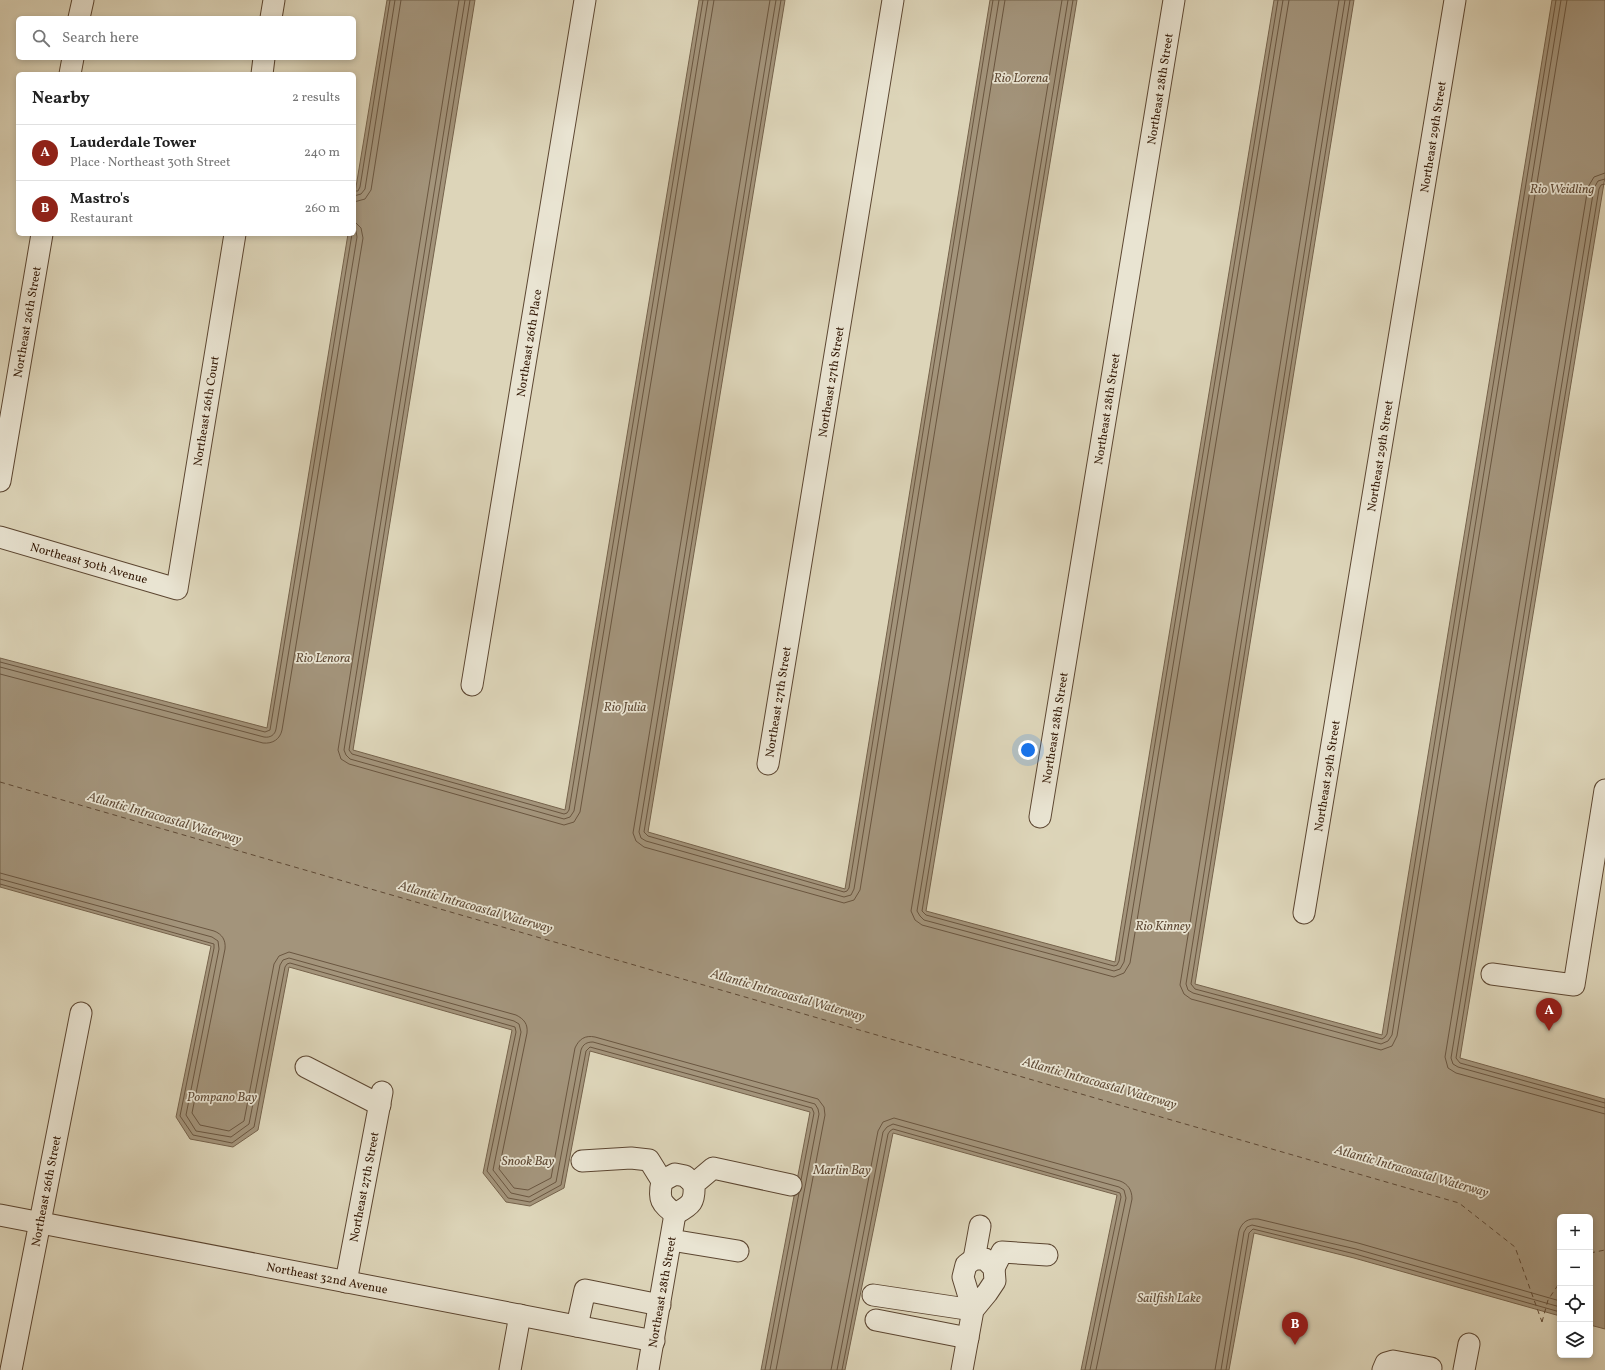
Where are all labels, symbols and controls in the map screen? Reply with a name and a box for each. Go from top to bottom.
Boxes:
search box [16,16,356,60]
icon: search [30,27,52,49]
text: Search here [62,28,139,49]
street label: Northeast 28th Street [1144,32,1178,146]
water label: Rio Lorena [994,70,1048,88]
street label: Northeast 29th Street [1417,80,1451,194]
text: Nearby [32,87,90,110]
text: 2 results [292,89,340,107]
text: Lauderdale Tower [70,133,196,154]
text: A [40,144,50,162]
text: 240 m [304,144,340,162]
text: Place · Northeast 30th Street [70,154,231,172]
water label: Rio Weidling [1530,181,1594,199]
text: Mastro's [70,189,130,210]
text: B [41,200,49,218]
text: 260 m [305,200,340,218]
text: Restaurant [70,210,133,228]
street label: Northeast 26th Street [10,265,46,379]
street label: Northeast 26th Place [514,288,546,398]
street label: Northeast 27th Street [815,325,849,439]
street label: Northeast 28th Street [1091,352,1125,466]
street label: Northeast 26th Court [190,355,224,468]
street label: Northeast 29th Street [1364,399,1398,513]
street label: Northeast 30th Avenue [28,540,149,588]
street label: Northeast 27th Street [762,645,796,759]
water label: Rio Lenora [296,650,350,668]
street label: Northeast 28th Street [1039,671,1073,785]
water label: Rio Julia [604,699,646,717]
street label: Northeast 29th Street [1311,719,1345,833]
your location [1018,740,1038,760]
water label: Atlantic Intracoastal Waterway [84,788,244,850]
water label: Atlantic Intracoastal Waterway [395,877,555,939]
water label: Rio Kinney [1135,918,1191,936]
water label: Atlantic Intracoastal Waterway [707,965,867,1027]
pin: A [1536,998,1562,1031]
water label: Atlantic Intracoastal Waterway [1019,1053,1179,1115]
water label: Pompano Bay [187,1089,257,1107]
street label: Northeast 27th Street [346,1131,384,1244]
street label: Northeast 26th Street [28,1134,66,1248]
water label: Atlantic Intracoastal Waterway [1331,1141,1491,1203]
water label: Snook Bay [502,1153,554,1171]
water label: Marlin Bay [812,1162,871,1180]
map controls [1557,1214,1593,1358]
button: + [1557,1214,1593,1250]
street label: Northeast 28th Street [645,1235,681,1349]
button: − [1557,1250,1593,1286]
street label: Northeast 32nd Avenue [265,1259,389,1299]
button: locate [1557,1286,1593,1322]
water label: Sailfish Lake [1137,1290,1201,1308]
pin: B [1282,1312,1308,1345]
button: layers [1557,1322,1593,1358]

